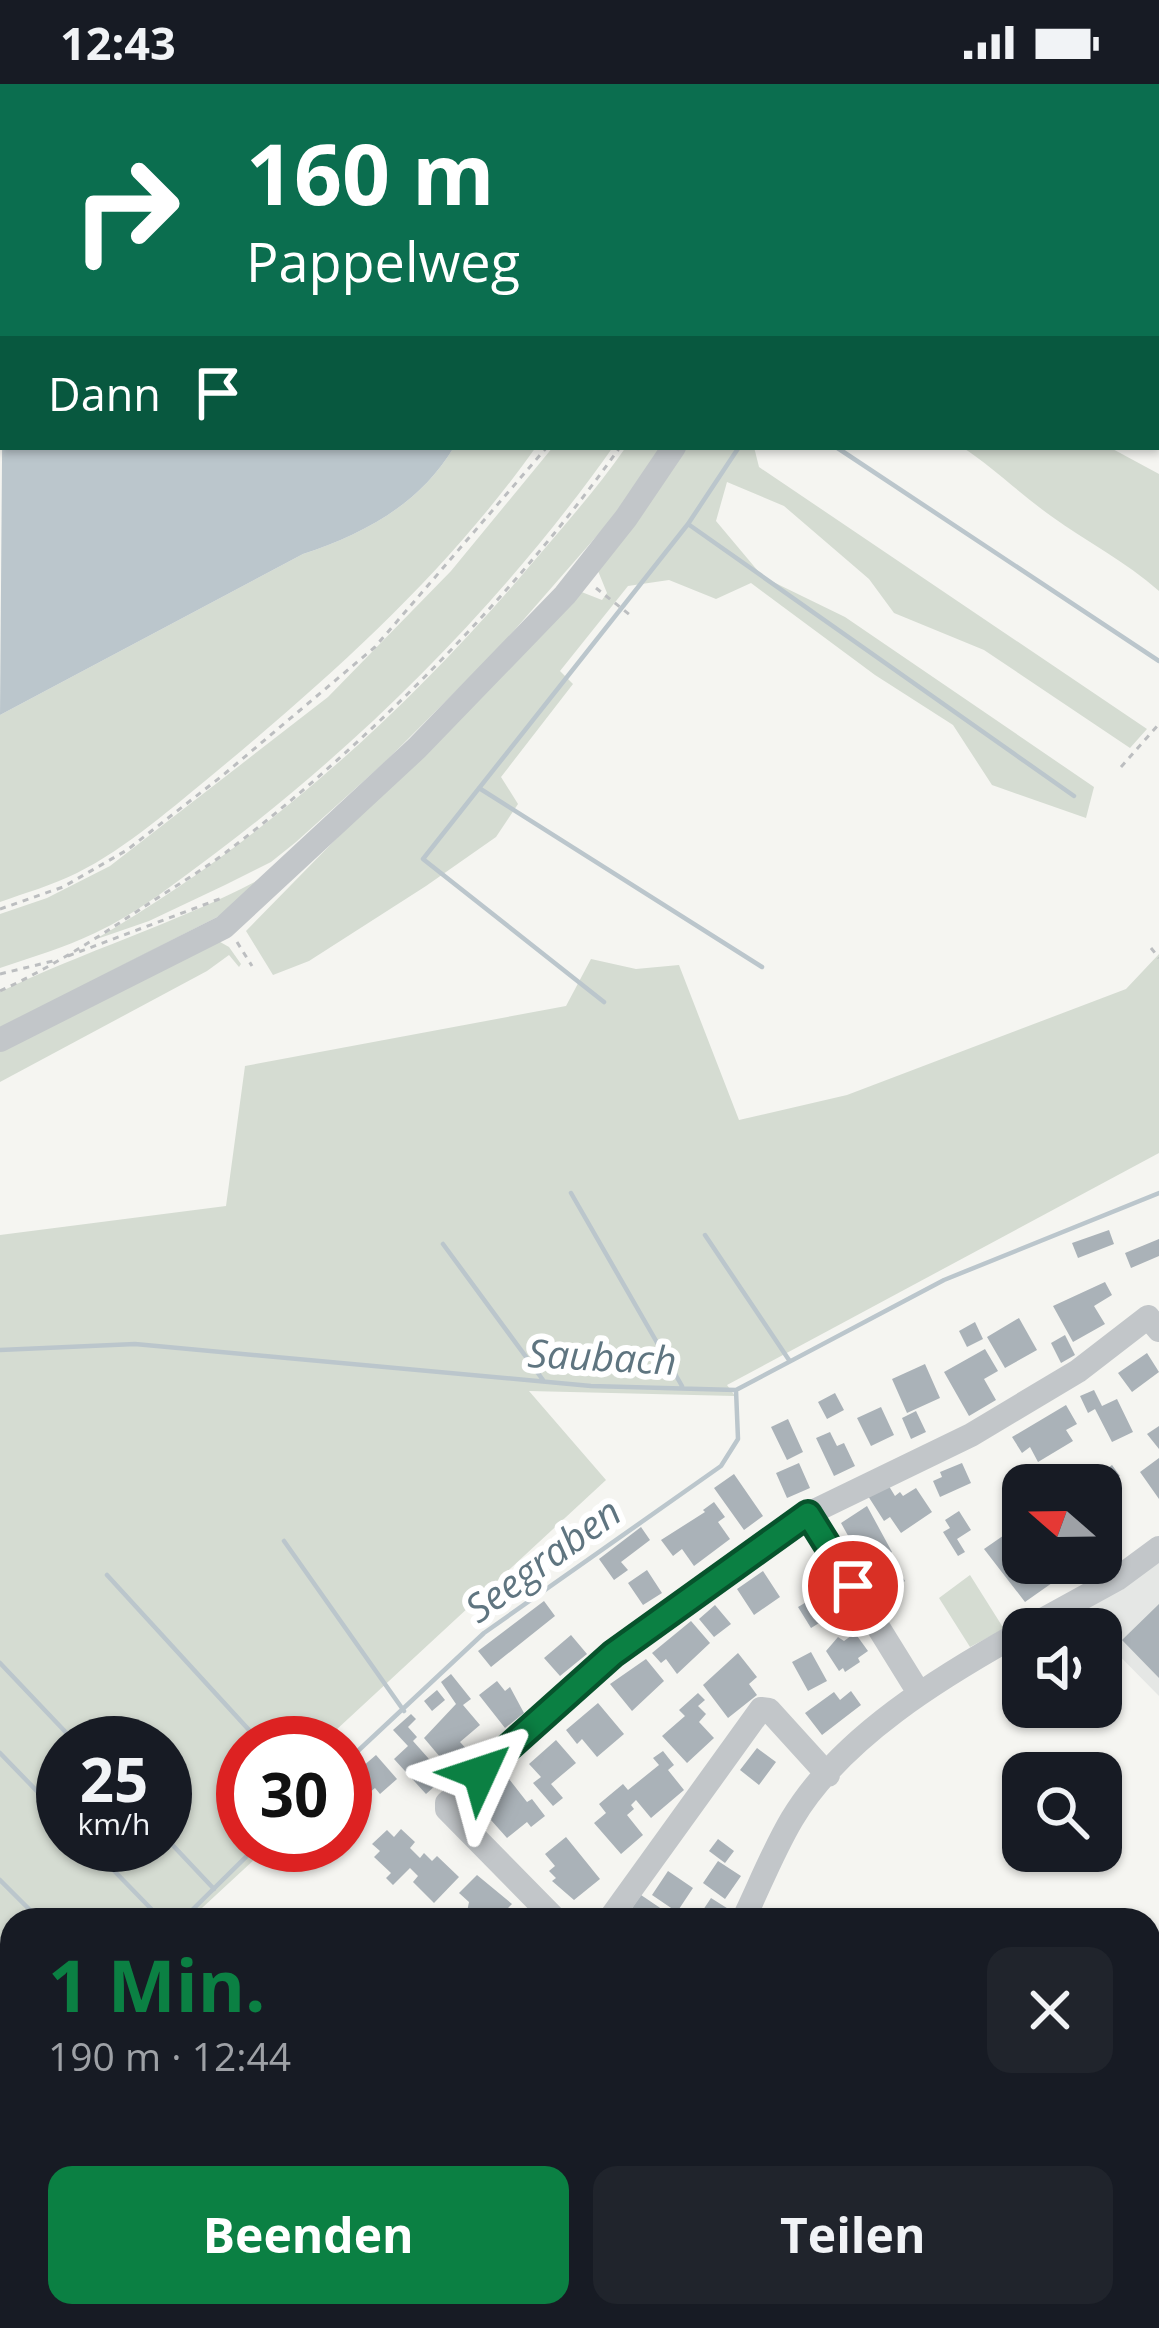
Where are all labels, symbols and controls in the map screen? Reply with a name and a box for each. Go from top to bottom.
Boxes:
text: 12:43 [60,12,176,73]
text: 160 m [246,115,494,230]
icon: right [48,132,204,288]
text: Pappelweg [246,224,520,298]
icon: arrive [185,360,251,426]
text: Dann [48,363,161,424]
water label: Saubach [526,1325,678,1386]
north arrow [1002,1464,1122,1584]
map controls [1002,1464,1122,1872]
water label: Seegraben [453,1484,631,1633]
pin [802,1535,904,1637]
icon: arrive [820,1553,886,1619]
button: sound [1002,1608,1122,1728]
position arrow [417,1710,543,1836]
speed limit sign: 30 [216,1716,372,1872]
text: 25 [80,1738,148,1820]
button: search [1002,1752,1122,1872]
text: km/h [78,1803,150,1844]
text: 1 Min. [48,1935,266,2033]
button: close [987,1947,1113,2073]
text: 190 m · 12:44 [48,2029,291,2082]
button: Beenden [48,2166,569,2304]
button: Teilen [593,2166,1113,2304]

